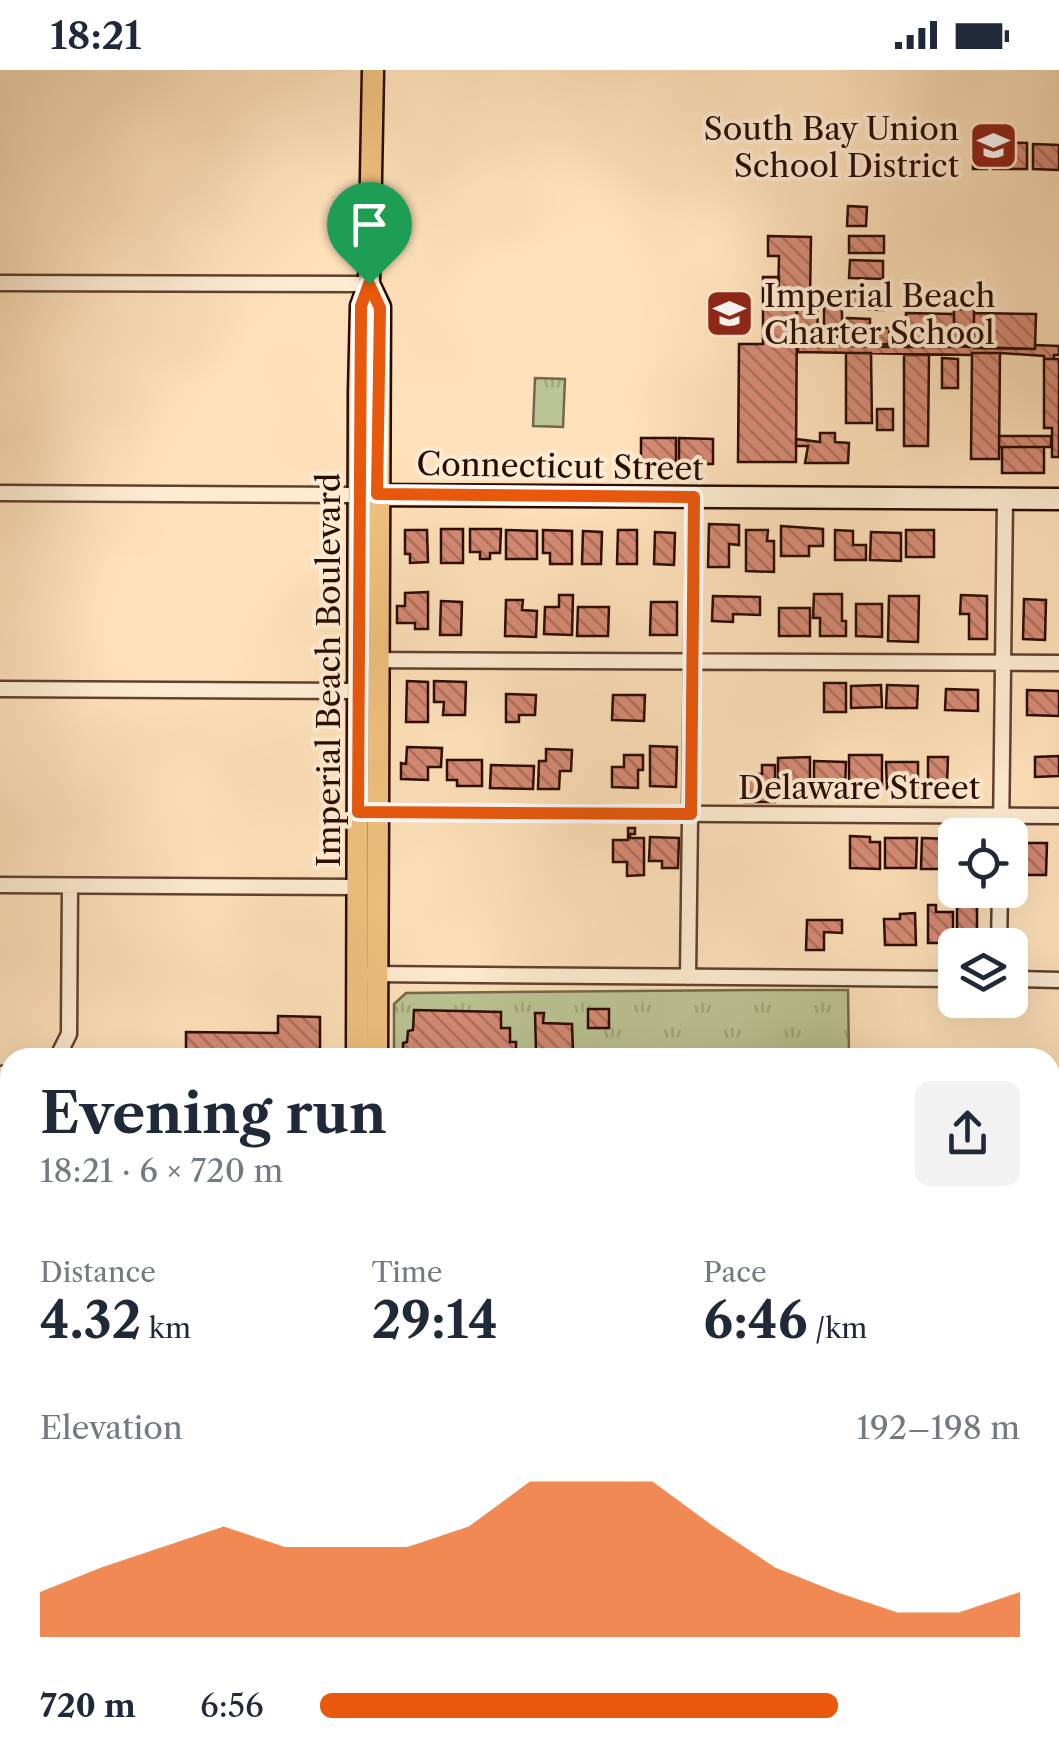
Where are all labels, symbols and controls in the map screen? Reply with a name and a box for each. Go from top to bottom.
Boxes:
text: 18:21 [50,12,141,59]
place label: South Bay Union School District [704,109,960,185]
school or university icon: South Bay Union School District [968,120,1020,172]
pin [327,182,412,285]
icon: arrive [342,197,397,252]
place label: Imperial Beach Charter School [764,276,996,352]
school or university icon: Imperial Beach Charter School [703,287,755,339]
street label: Connecticut Street [416,444,705,488]
street label: Imperial Beach Boulevard [309,473,348,867]
street label: Delaware Street [738,768,981,807]
map controls [938,818,1028,1018]
button: locate [938,818,1028,908]
button: layers [938,928,1028,1018]
text: Evening run [40,1080,387,1147]
button: share [915,1081,1020,1186]
text: 18:21 · 6 × 720 m [40,1151,283,1190]
text: Distance [40,1255,156,1289]
text: Time [372,1255,442,1289]
text: Pace [703,1255,767,1289]
text: 4.32 [40,1289,141,1351]
text: 29:14 [372,1289,498,1351]
text: 6:46 [703,1289,808,1351]
text: km [141,1311,191,1345]
text: /km [808,1311,867,1345]
text: Elevation [40,1408,183,1447]
text: 192–198 m [856,1408,1020,1447]
text: 720 m [40,1686,136,1725]
text: 6:56 [200,1686,264,1725]

